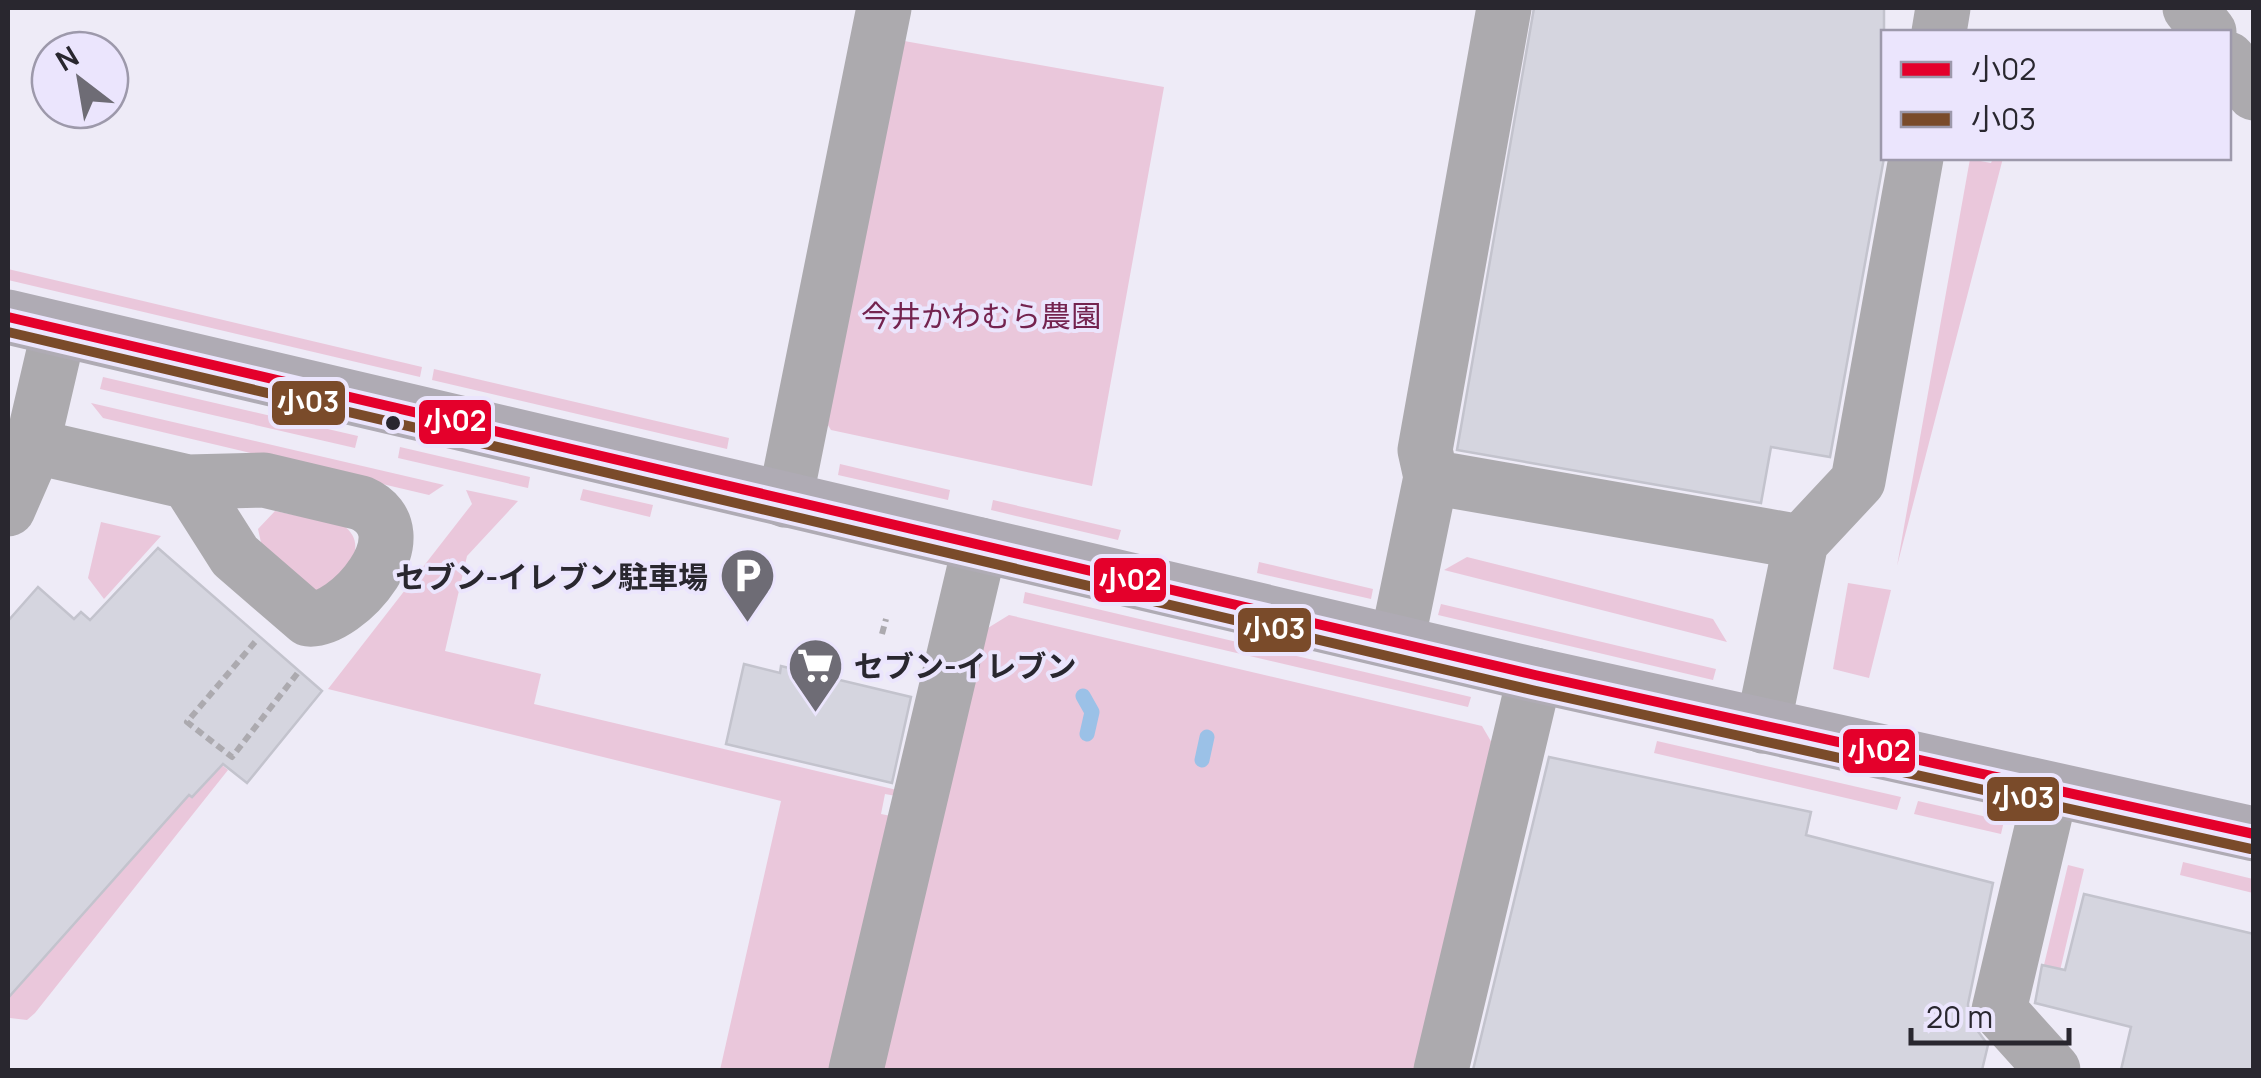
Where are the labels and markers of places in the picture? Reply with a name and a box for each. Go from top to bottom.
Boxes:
unlabelled marker [383,413,403,433]
parking icon: セブン-イレブン駐車場 [717,546,777,625]
place label: セブン-イレブン駐車場 [395,556,708,597]
supermarket icon: セブン-イレブン [785,635,845,714]
place label: セブン-イレブン [854,645,1077,686]

